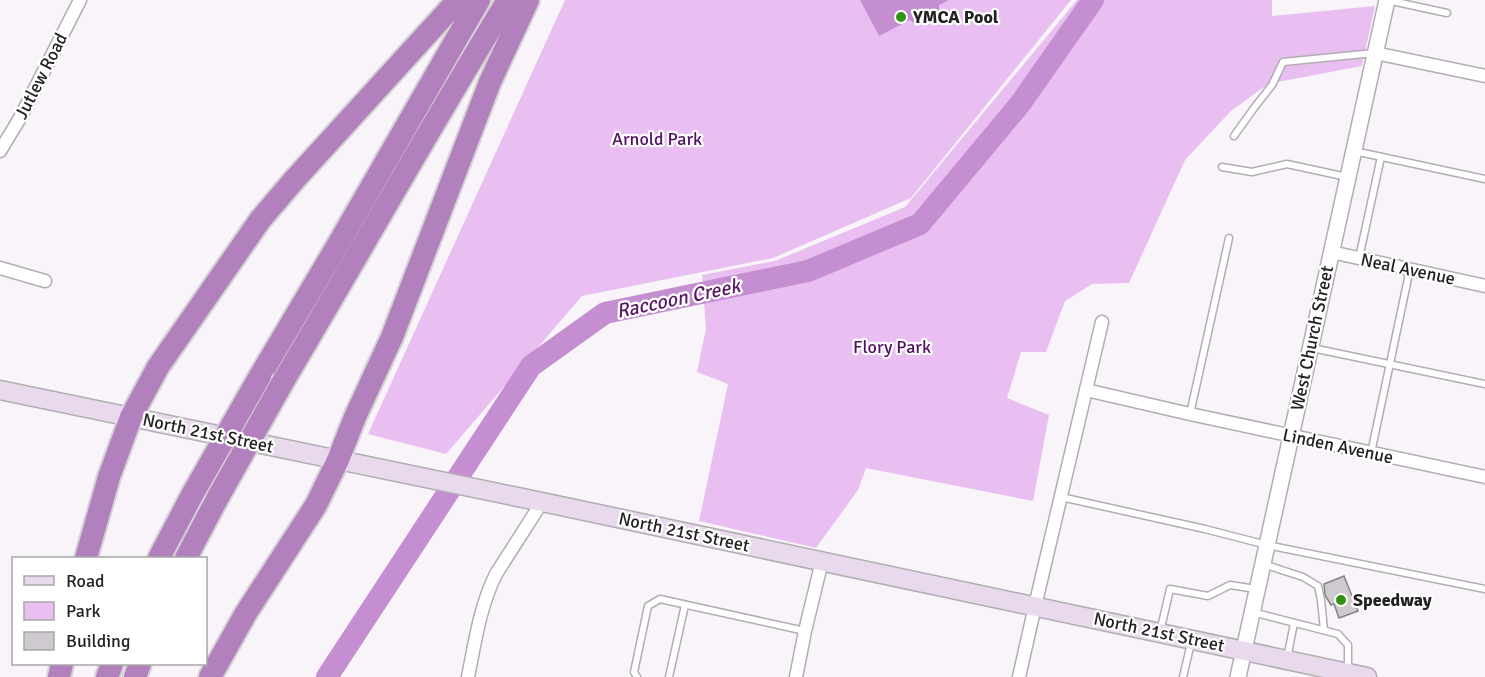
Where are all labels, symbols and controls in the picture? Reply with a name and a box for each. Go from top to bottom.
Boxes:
place label: YMCA Pool [912,6,999,28]
marker: YMCA Pool [894,10,908,24]
street label: Jutlew Road [10,29,72,123]
park label: Arnold Park [612,128,702,150]
street label: Neal Avenue [1359,248,1457,290]
street label: West Church Street [1286,263,1338,413]
water label: Raccoon Creek [614,273,744,324]
park label: Flory Park [853,336,931,358]
street label: North 21st Street [141,408,275,458]
street label: Linden Avenue [1281,424,1395,468]
street label: North 21st Street [617,507,751,557]
legend [12,557,207,665]
text: Road [66,570,105,592]
place label: Speedway [1353,589,1432,611]
marker: Speedway [1334,593,1348,607]
text: Park [66,600,101,622]
street label: North 21st Street [1092,607,1226,657]
text: Building [66,630,130,652]

